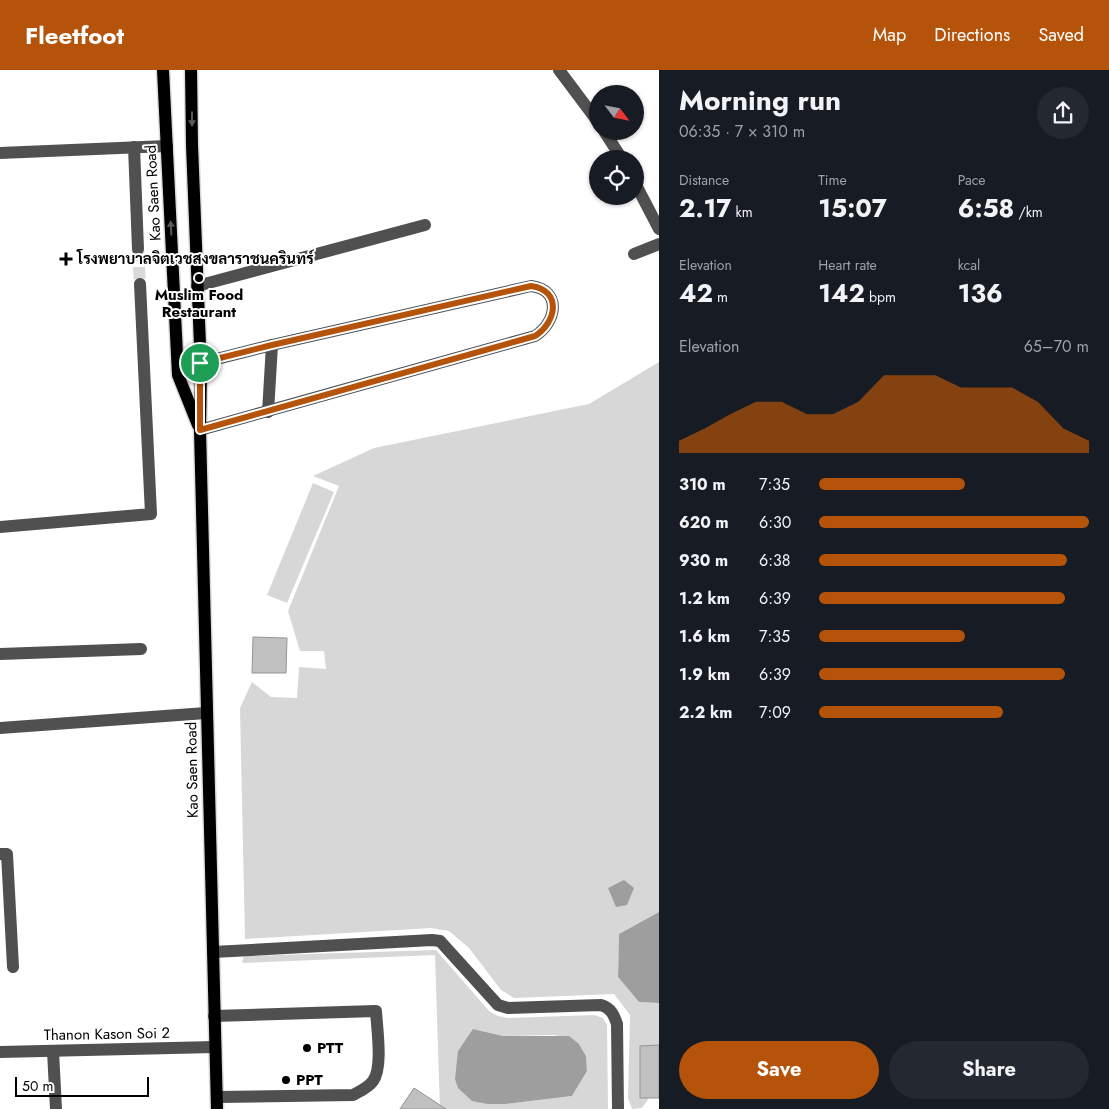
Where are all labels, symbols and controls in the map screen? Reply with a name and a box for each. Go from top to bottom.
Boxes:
text: Fleetfoot [25,18,124,53]
text: Map [873,22,906,48]
text: Directions [934,22,1010,48]
text: Saved [1038,22,1084,48]
text: Morning run [679,80,841,121]
north arrow [589,85,644,140]
map controls [589,85,644,205]
button: share [1037,87,1089,139]
one-way arrow [188,111,196,127]
text: 06:35 · 7 × 310 m [679,120,805,143]
street label: Kao Saen Road [139,144,167,242]
button: locate [589,150,644,205]
text: Distance [679,170,729,190]
text: Time [818,170,847,190]
text: Pace [958,170,986,190]
text: 2.17 [679,190,731,226]
text: 15:07 [818,190,887,226]
text: 6:58 [958,190,1014,226]
text: km [731,202,753,222]
text: /km [1014,202,1043,222]
one-way arrow [167,220,175,236]
place label: โรงพยาบาลจิตเวชสงขลาราชนครินทร์ [76,248,315,270]
marker: โรงพยาบาลจิตเวชสงขลาราชนครินทร์ [59,252,73,266]
text: Elevation [679,255,732,275]
text: Heart rate [818,255,877,275]
text: kcal [958,255,980,275]
marker: Muslim Food Restaurant [193,272,205,284]
text: 42 [679,275,713,311]
text: 142 [818,275,865,311]
text: 136 [958,275,1003,311]
place label: Muslim Food Restaurant [155,284,243,323]
text: m [713,287,728,307]
text: bpm [865,287,896,307]
text: Elevation [679,335,739,358]
text: 65–70 m [1024,335,1089,358]
pin [179,342,221,384]
icon: arrive [186,349,214,377]
text: 310 m [679,473,726,496]
text: 7:35 [759,473,790,496]
text: 620 m [679,511,729,534]
text: 6:30 [759,511,791,534]
text: 930 m [679,549,728,572]
text: 6:38 [759,549,791,572]
text: 1.2 km [679,587,730,610]
text: 6:39 [759,587,791,610]
text: 1.6 km [679,625,730,648]
text: 7:35 [759,625,790,648]
text: 1.9 km [679,663,730,686]
text: 6:39 [759,663,791,686]
text: 2.2 km [679,701,732,724]
text: 7:09 [759,701,791,724]
street label: Kao Saen Road [180,722,204,818]
street label: Thanon Kason Soi 2 [44,1022,170,1046]
place label: PTT [317,1037,344,1059]
button: Save [679,1041,879,1099]
button: Share [889,1041,1089,1099]
marker: PTT [301,1042,313,1054]
place label: PPT [296,1069,323,1091]
scale bar [15,1074,149,1097]
marker: PPT [280,1074,292,1086]
text: 50 m [22,1076,53,1096]

